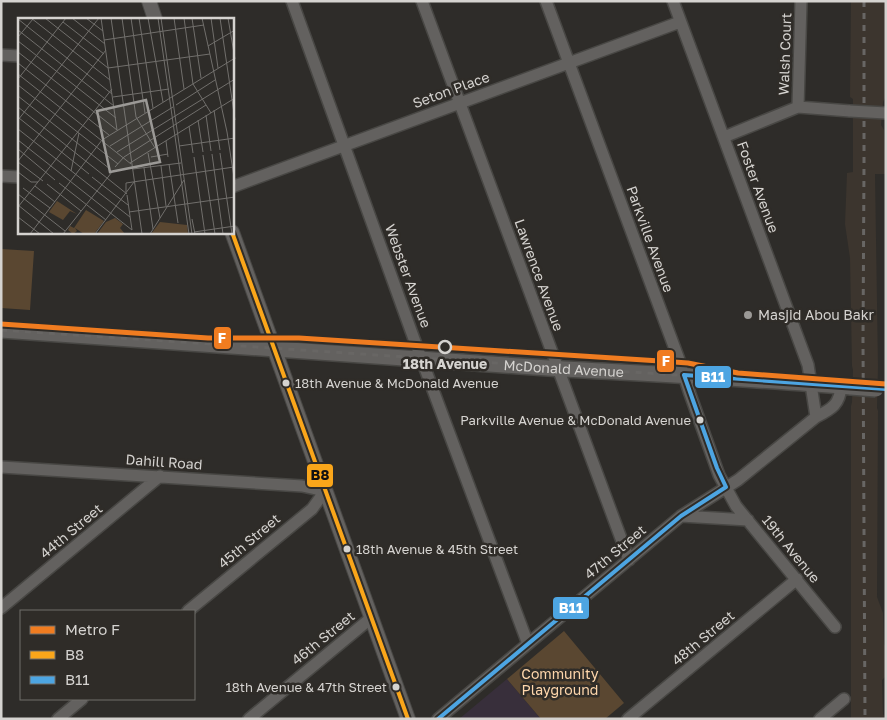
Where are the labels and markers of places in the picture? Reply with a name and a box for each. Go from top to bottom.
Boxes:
place label: Masjid Abou Bakr [758,306,875,323]
marker: Masjid Abou Bakr [742,309,754,321]
marker: 18th Avenue [438,340,452,354]
place label: 18th Avenue [403,355,487,372]
place label: 18th Avenue & McDonald Avenue [295,375,498,391]
marker: 18th Avenue & McDonald Avenue [281,378,291,388]
place label: Parkville Avenue & McDonald Avenue [460,412,691,428]
marker: Parkville Avenue & McDonald Avenue [695,415,705,425]
place label: 18th Avenue & 45th Street [356,541,518,557]
marker: 18th Avenue & 45th Street [342,544,352,554]
place label: 18th Avenue & 47th Street [225,679,387,695]
marker: 18th Avenue & 47th Street [391,682,401,692]

